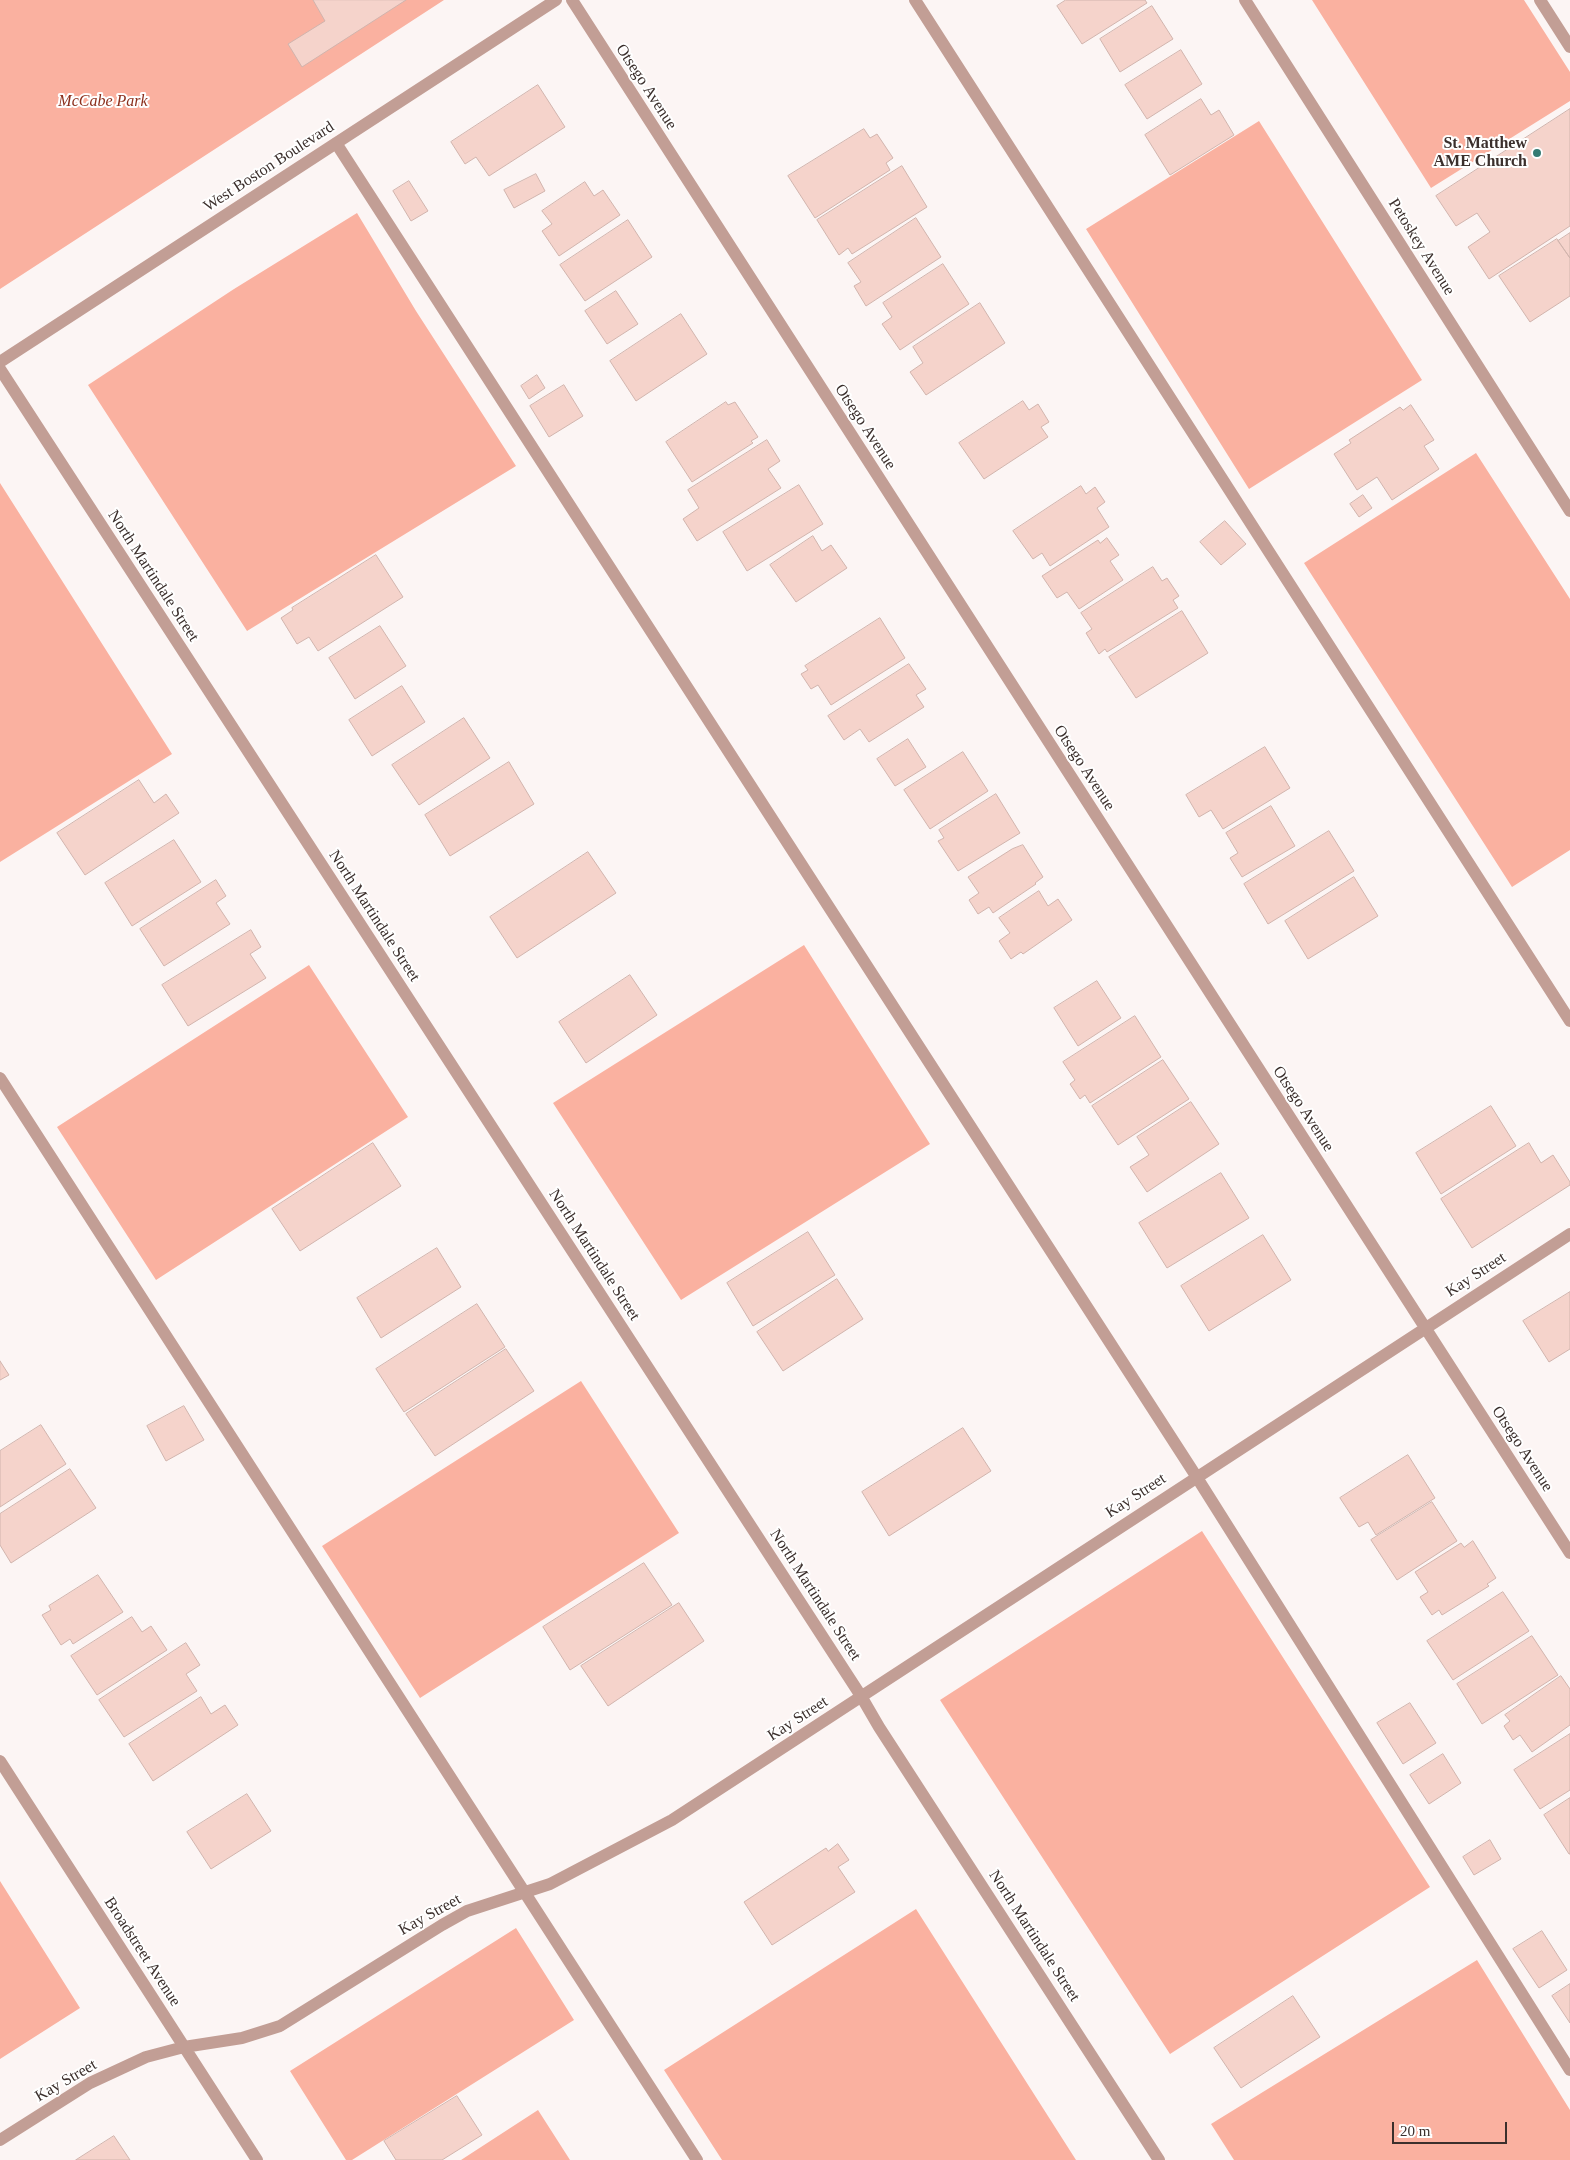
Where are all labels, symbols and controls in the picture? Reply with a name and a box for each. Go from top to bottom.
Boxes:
street label: Otsego Avenue [611,41,681,133]
park label: McCabe Park [58,92,148,112]
street label: West Boston Boulevard [200,118,338,216]
place label: St. Matthew AME Church [1434,134,1527,172]
marker: St. Matthew AME Church [1531,147,1543,159]
street label: Petoskey Avenue [1384,195,1458,299]
street label: Otsego Avenue [830,381,900,473]
street label: North Martindale Street [103,507,203,645]
street label: Otsego Avenue [1049,722,1119,814]
street label: North Martindale Street [324,847,424,985]
street label: Otsego Avenue [1268,1063,1338,1155]
street label: North Martindale Street [544,1186,644,1324]
street label: Kay Street [1442,1248,1510,1302]
street label: Otsego Avenue [1487,1403,1557,1495]
street label: Kay Street [1102,1469,1170,1523]
street label: North Martindale Street [765,1526,865,1664]
street label: Kay Street [764,1692,832,1746]
street label: North Martindale Street [984,1867,1084,2005]
street label: Kay Street [396,1890,464,1940]
street label: Broadstreet Avenue [100,1894,184,2010]
street label: Kay Street [32,2056,100,2106]
scale bar [1395,2112,1510,2144]
text: 20 m [1400,2123,1430,2139]

